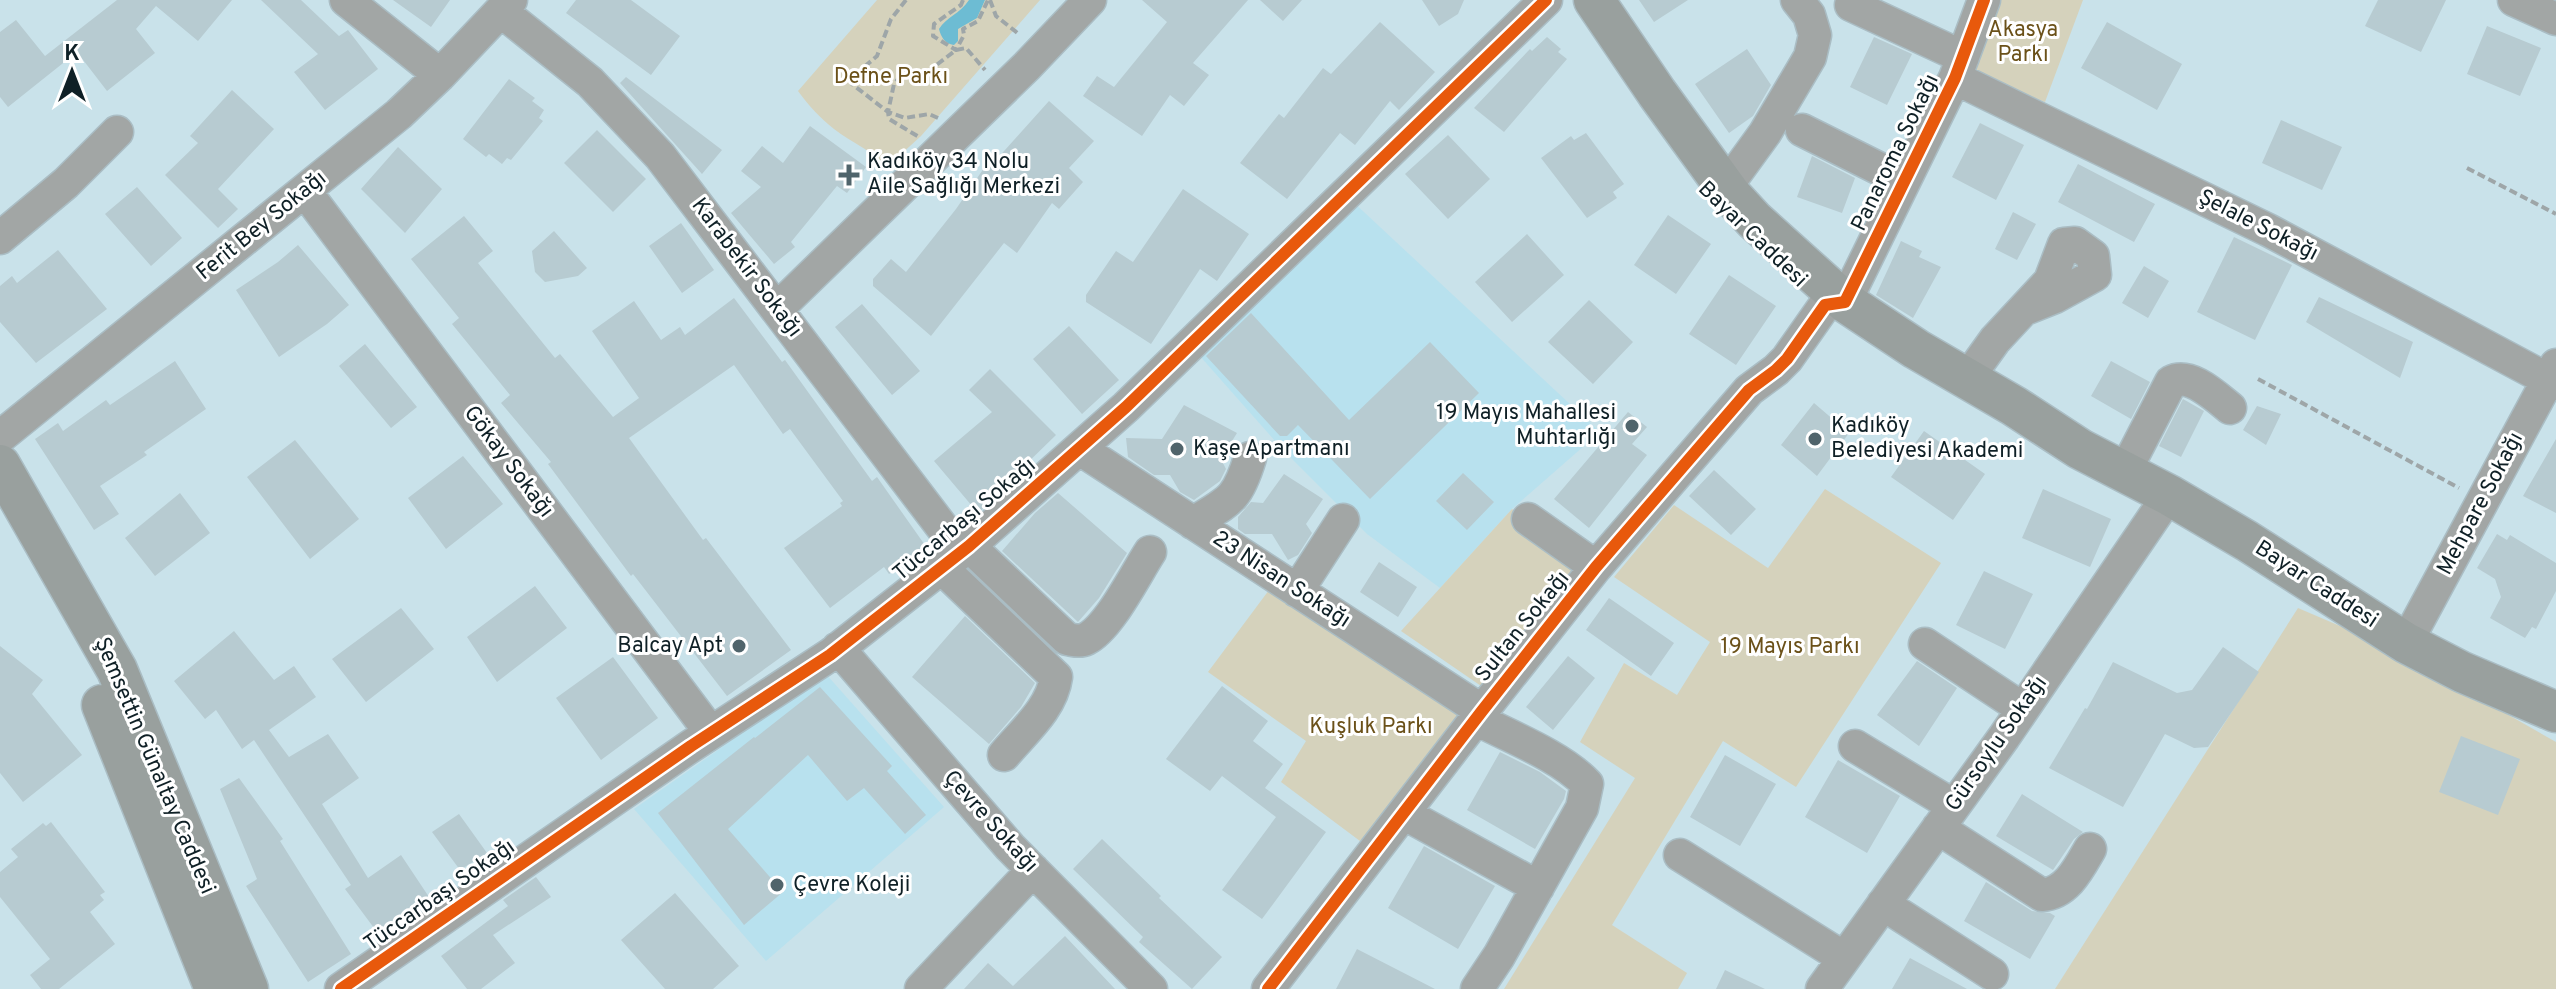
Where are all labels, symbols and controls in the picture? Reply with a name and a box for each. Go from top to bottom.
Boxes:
park label: Akasya Parkı [1988,17,2058,69]
north arrow [32,32,112,112]
text: K [64,41,80,68]
park label: Defne Parkı [834,64,948,91]
street label: Panaroma Sokağı [1846,70,1946,236]
place label: Kadıköy 34 Nolu Aile Sağlığı Merkezi [867,149,1060,201]
marker: Kadıköy 34 Nolu Aile Sağlığı Merkezi [838,164,860,186]
street label: Ferit Bey Sokağı [192,165,332,287]
street label: Bayar Caddesi [1692,176,1812,294]
street label: Şelale Sokağı [2194,184,2322,268]
street label: Karabekir Sokağı [685,193,807,343]
place label: 19 Mayıs Mahallesi Muhtarlığı [1436,400,1616,452]
street label: Gökay Sokağı [457,401,559,523]
place label: Kadıköy Belediyesi Akademi [1831,413,2023,465]
marker: 19 Mayıs Mahallesi Muhtarlığı [1623,417,1641,435]
street label: Mehpare Sokağı [2432,428,2530,580]
marker: Kadıköy Belediyesi Akademi [1806,430,1824,448]
place label: Kaşe Apartmanı [1193,436,1350,463]
marker: Kaşe Apartmanı [1168,440,1186,458]
street label: Tüccarbaşı Sokağı [888,452,1042,588]
street label: 23 Nisan Sokağı [1207,525,1355,635]
street label: Bayar Caddesi [2249,535,2383,635]
street label: Sultan Sokağı [1470,566,1576,688]
place label: Balcay Apt [617,633,723,660]
street label: Şemsettin Günaltay Caddesi [88,634,220,898]
park label: 19 Mayıs Parkı [1720,634,1860,661]
marker: Balcay Apt [730,637,748,655]
street label: Gürsoylu Sokağı [1940,671,2054,817]
park label: Kuşluk Parkı [1309,714,1433,741]
street label: Çevre Sokağı [937,765,1043,879]
street label: Tüccarbaşı Sokağı [359,834,521,958]
place label: Çevre Koleji [793,872,910,899]
marker: Çevre Koleji [768,876,786,894]

